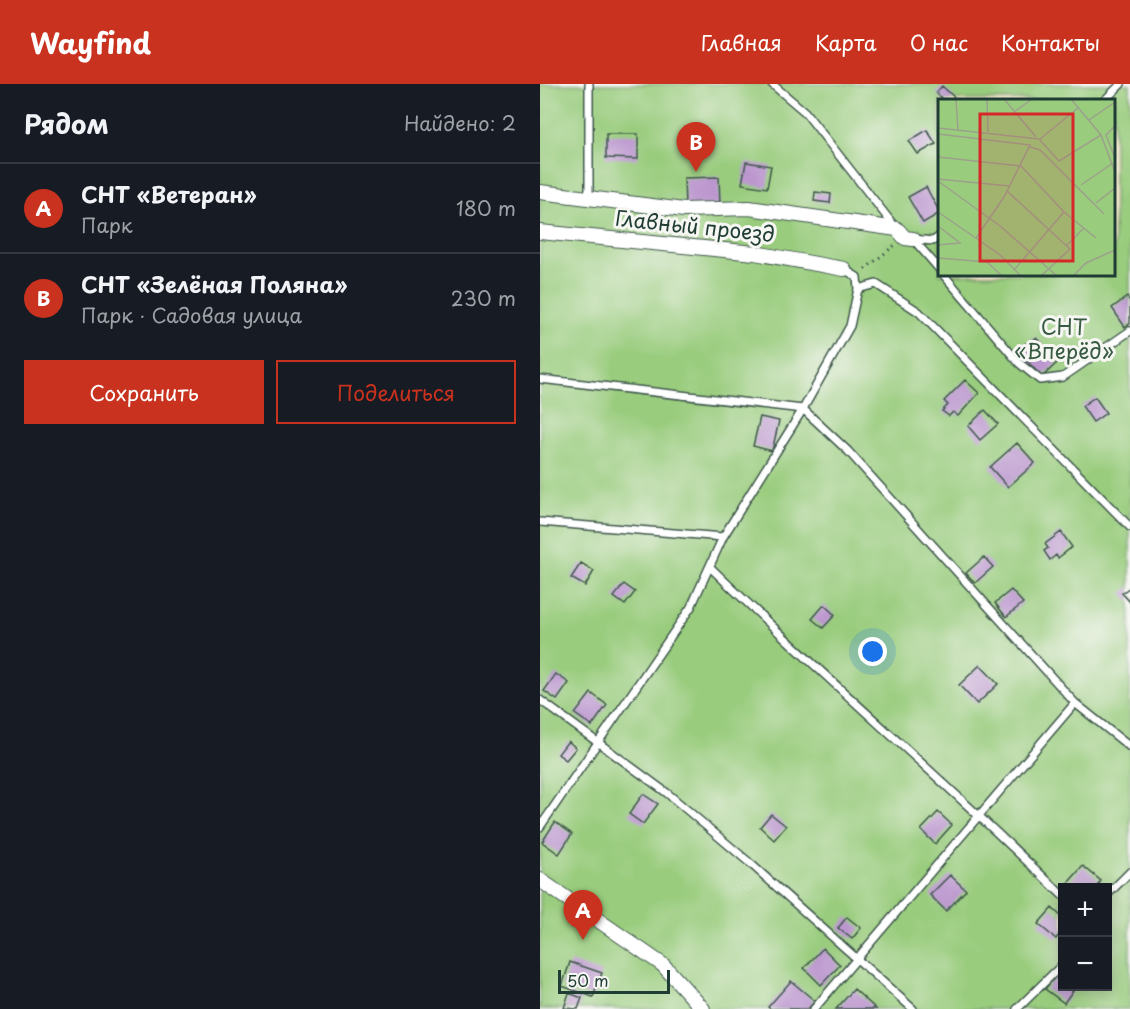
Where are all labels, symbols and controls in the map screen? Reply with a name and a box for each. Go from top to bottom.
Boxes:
text: Wayfind [30,21,151,64]
text: Главная [701,26,782,58]
text: Карта [815,26,877,58]
text: О нас [910,26,968,58]
text: Контакты [1001,26,1100,58]
inset map [938,99,1115,276]
text: Рядом [24,104,109,143]
text: Найдено: 2 [404,108,516,138]
pin: B [676,122,716,172]
text: СНТ «Ветеран» [81,177,257,210]
text: A [36,193,51,223]
text: 180 m [456,193,516,223]
street label: Главный проезд [614,201,777,249]
text: Парк [81,210,133,240]
text: СНТ «Зелёная Поляна» [81,267,347,300]
text: B [37,283,50,313]
text: 230 m [451,283,516,313]
text: Парк · Садовая улица [81,300,302,330]
park label: СНТ «Вперёд» [1014,310,1114,366]
button: Сохранить [24,360,264,424]
button: Поделиться [276,360,516,424]
your location [858,637,887,666]
map controls [1058,883,1112,991]
button: + [1058,883,1112,937]
pin: A [564,890,603,940]
button: − [1058,937,1112,991]
scale bar [558,967,670,994]
text: 50 m [567,968,608,992]

